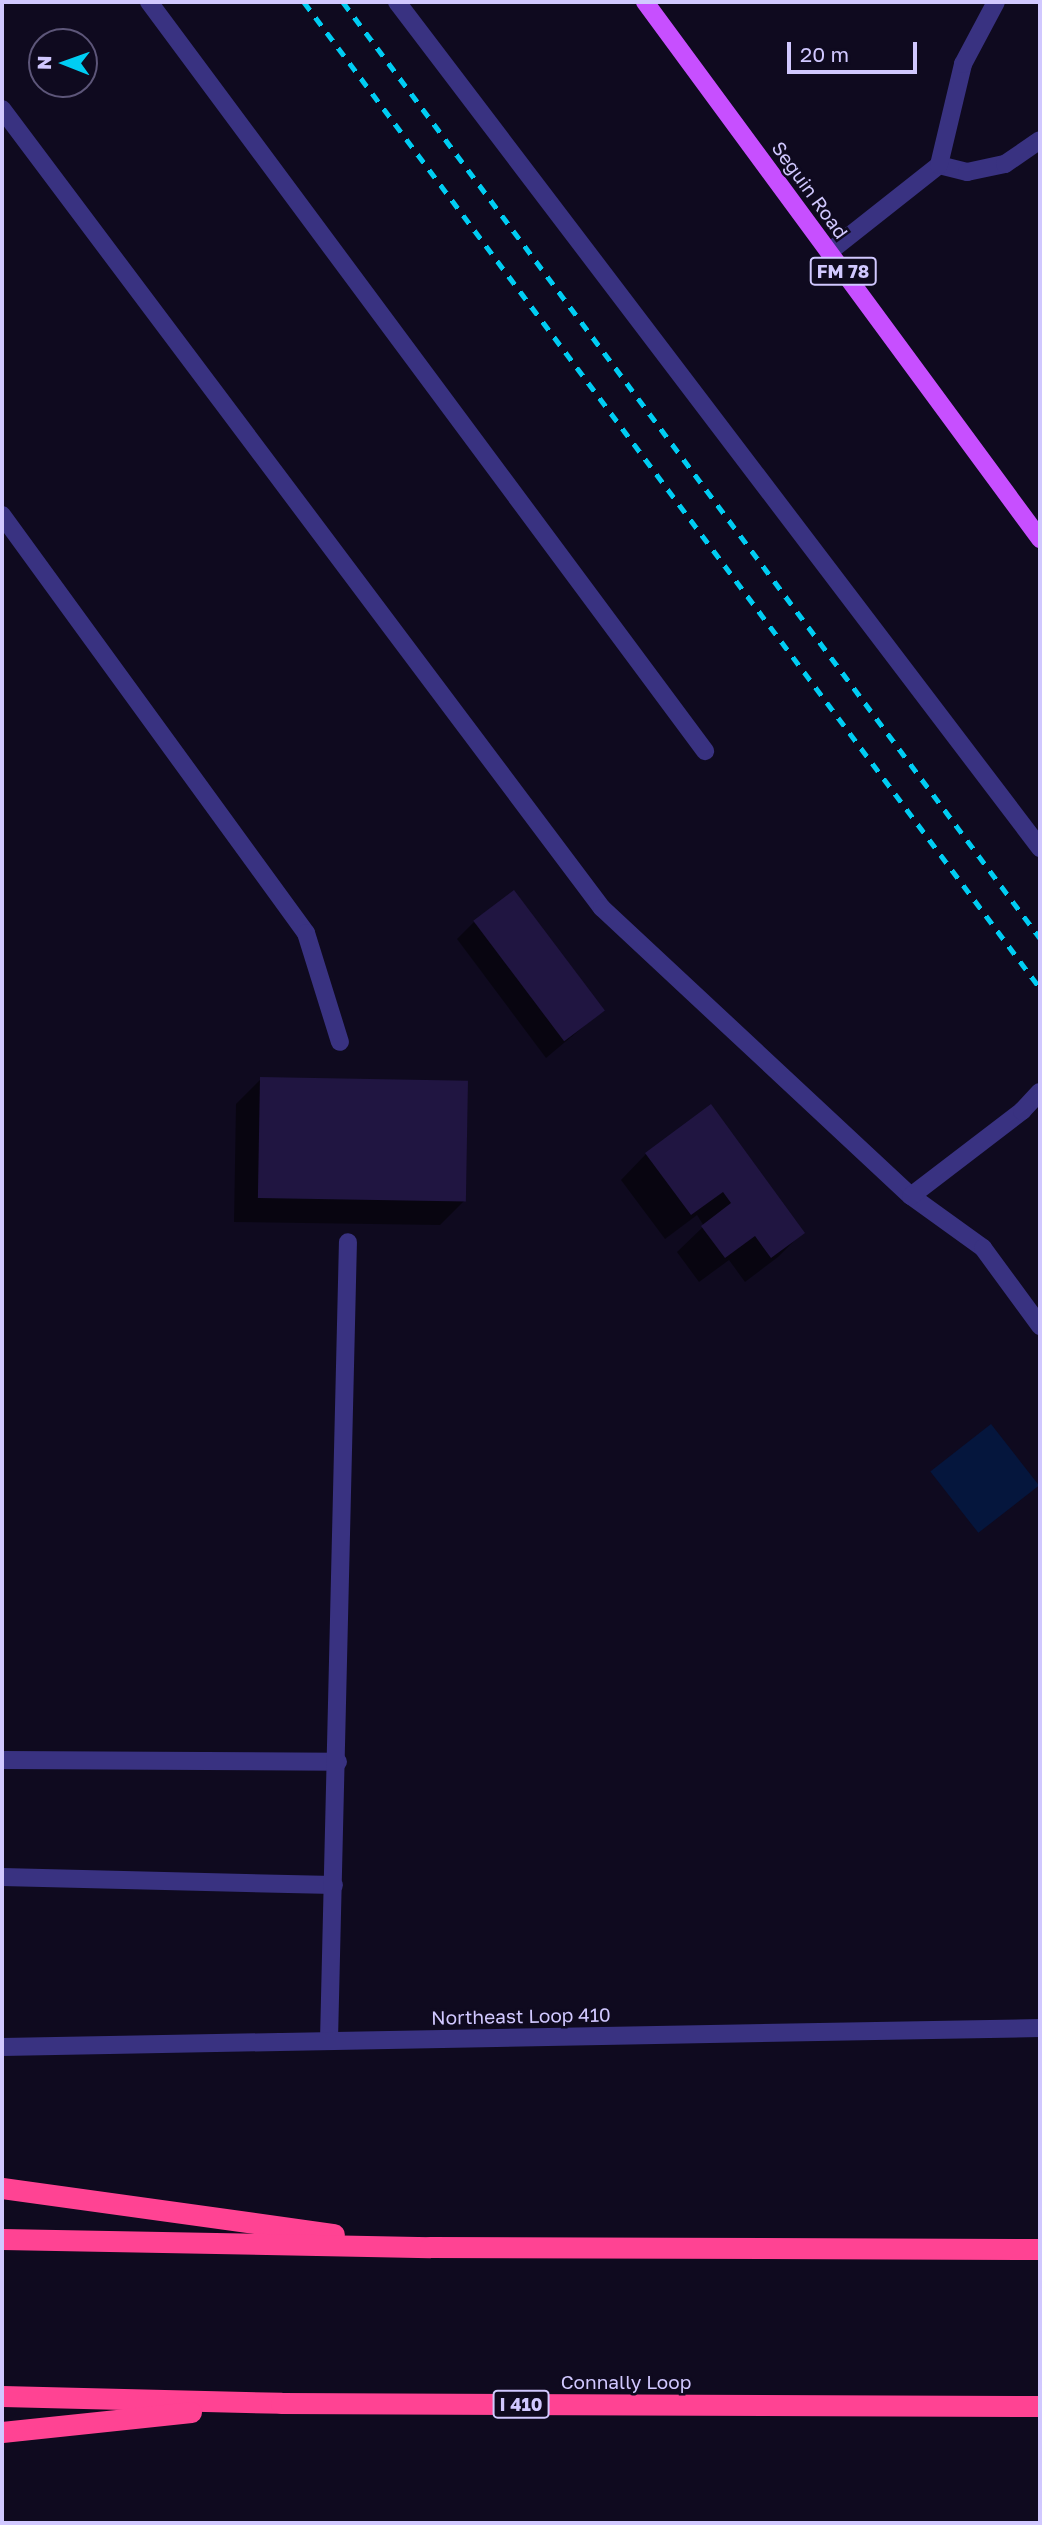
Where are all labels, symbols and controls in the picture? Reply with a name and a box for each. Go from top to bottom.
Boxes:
north arrow [28,28,98,98]
scale bar [790,28,920,72]
text: 20 m [800,41,849,67]
text: N [32,55,55,70]
street label: Seguin Road [767,137,853,243]
road number: FM 78 [808,256,878,286]
street label: Northeast Loop 410 [431,2003,611,2029]
street label: Connally Loop [561,2371,691,2393]
road number: I 410 [491,2390,551,2418]

